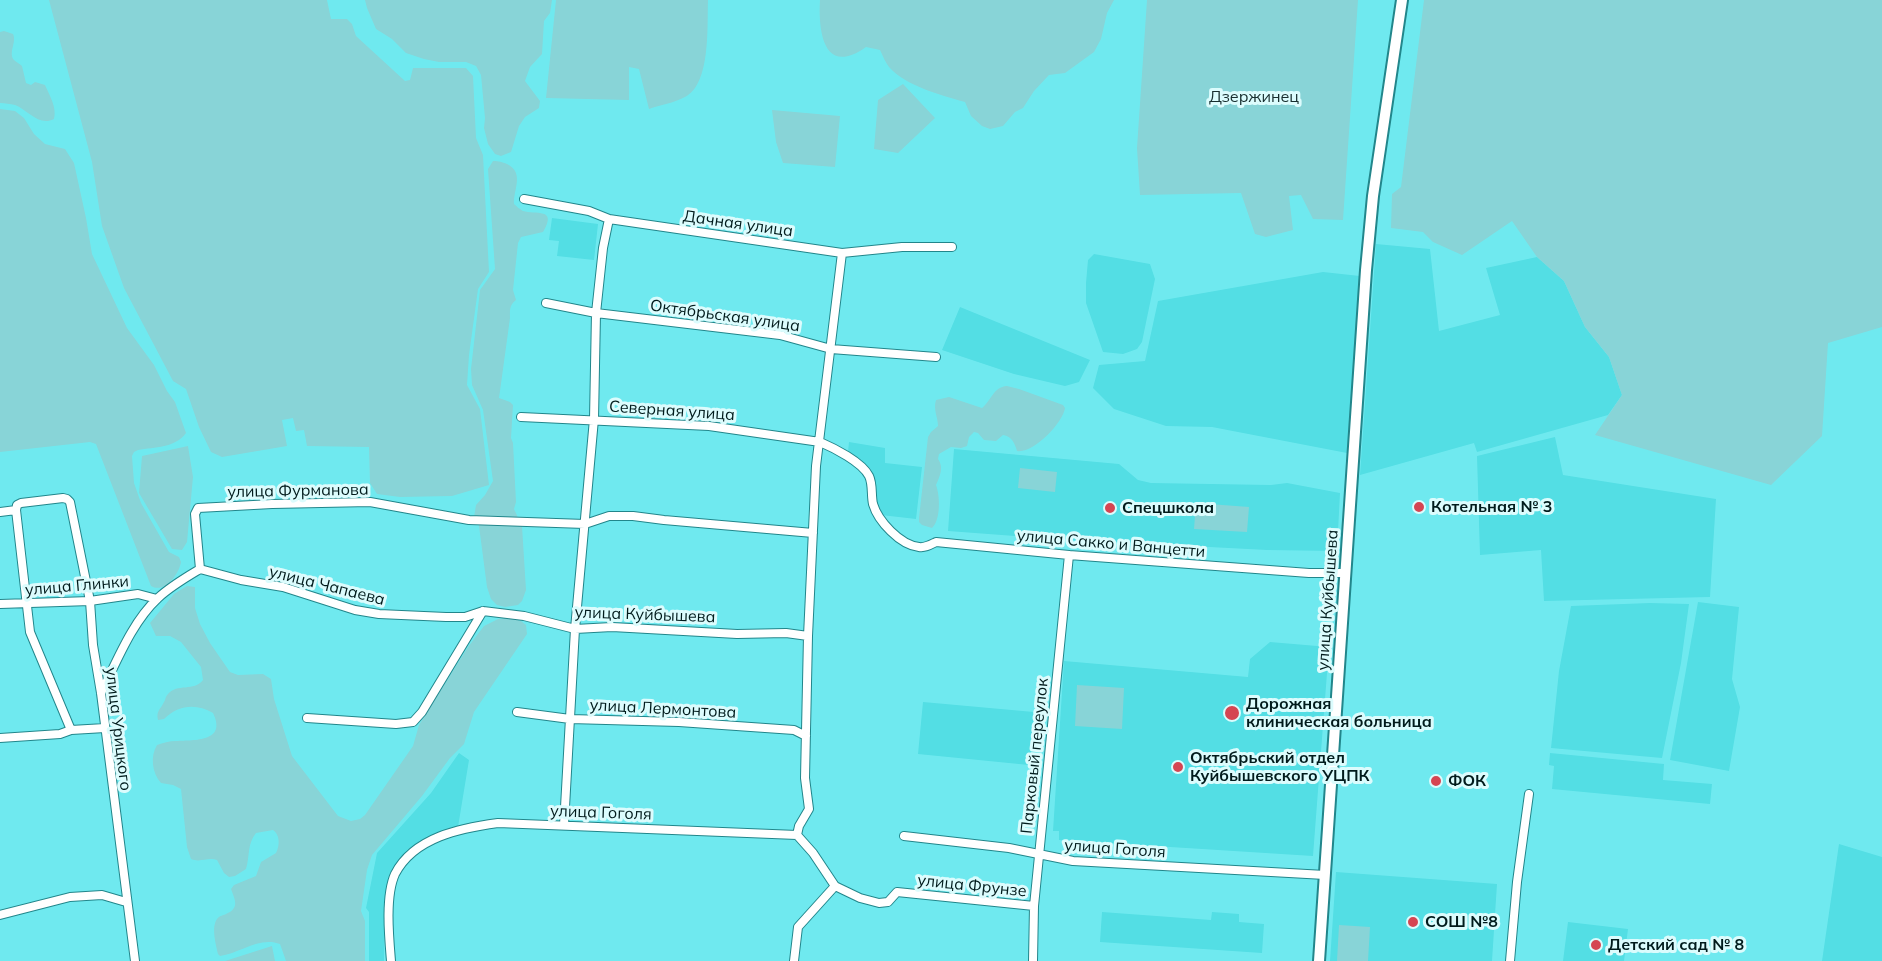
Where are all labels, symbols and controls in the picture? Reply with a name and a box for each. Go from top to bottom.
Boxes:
park label: Дзержинец [1209,87,1299,107]
street label: Дачная улица [682,207,794,241]
street label: Октябрьская улица [649,296,801,336]
street label: Северная улица [608,397,736,425]
street label: улица Фурманова [227,480,369,502]
place label: Котельная № 3 [1431,497,1552,517]
place label: Спецшкола [1122,498,1214,518]
marker: Котельная № 3 [1412,500,1426,514]
marker: Спецшкола [1103,501,1117,515]
street label: улица Сакко и Ванцетти [1016,526,1206,562]
street label: улица Куйбышева [1314,529,1342,671]
street label: улица Чапаева [267,562,387,610]
street label: улица Глинки [24,572,130,600]
street label: улица Куйбышева [574,603,716,627]
street label: улица Урицкого [101,666,135,792]
street label: Парковый переулок [1017,677,1053,835]
place label: Дорожная клиническая больница [1246,694,1432,732]
street label: улица Лермонтова [589,696,737,722]
marker: Дорожная клиническая больница [1223,704,1241,722]
place label: Октябрьский отдел Куйбышевского УЦПК [1190,748,1370,786]
marker: Октябрьский отдел Куйбышевского УЦПК [1171,760,1185,774]
place label: ФОК [1448,771,1486,791]
marker: ФОК [1429,774,1443,788]
street label: улица Гоголя [550,802,652,824]
street label: улица Гоголя [1064,836,1166,862]
street label: улица Фрунзе [917,871,1027,901]
place label: СОШ №8 [1425,912,1498,932]
marker: СОШ №8 [1406,915,1420,929]
place label: Детский сад № 8 [1608,935,1744,955]
marker: Детский сад № 8 [1589,938,1603,952]

